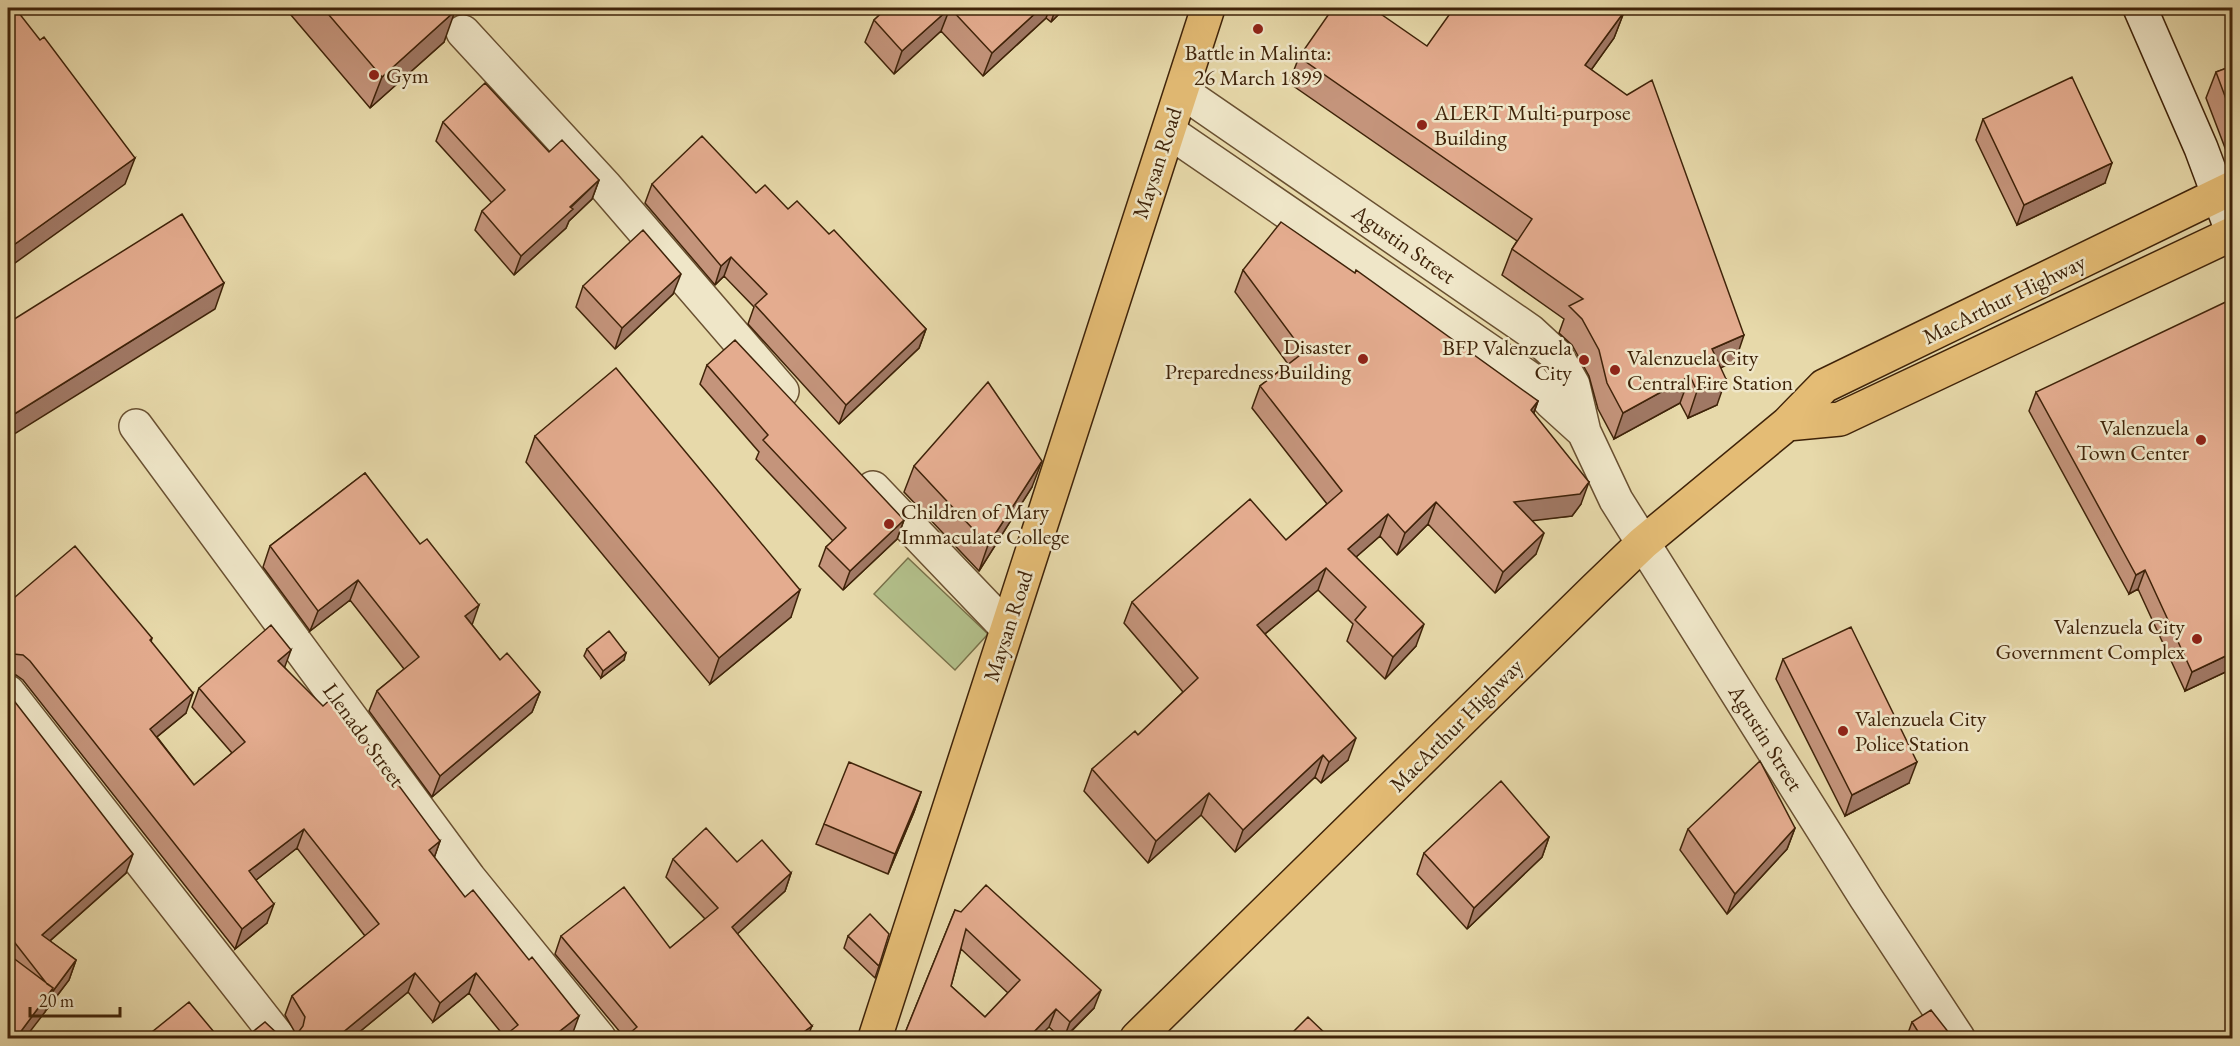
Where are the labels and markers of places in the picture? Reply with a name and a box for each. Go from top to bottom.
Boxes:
marker: Battle in Malinta: 26 March 1899 [1251,22,1265,36]
place label: Battle in Malinta: 26 March 1899 [1185,38,1331,92]
place label: Gym [386,61,429,90]
marker: Gym [367,68,381,82]
place label: ALERT Multi-purpose Building [1433,98,1631,152]
marker: ALERT Multi-purpose Building [1415,118,1429,132]
place label: Disaster Preparedness Building [1165,332,1352,386]
place label: BFP Valenzuela City [1442,333,1572,387]
place label: Valenzuela City Central Fire Station [1627,343,1794,397]
marker: Disaster Preparedness Building [1356,352,1370,366]
marker: BFP Valenzuela City [1577,353,1591,367]
marker: Valenzuela City Central Fire Station [1608,363,1622,377]
place label: Valenzuela Town Center [2076,413,2190,467]
marker: Valenzuela Town Center [2194,433,2208,447]
place label: Children of Mary Immaculate College [901,497,1070,551]
marker: Children of Mary Immaculate College [882,517,896,531]
place label: Valenzuela City Government Complex [1995,612,2186,666]
marker: Valenzuela City Government Complex [2190,632,2204,646]
place label: Valenzuela City Police Station [1855,704,1987,758]
marker: Valenzuela City Police Station [1836,724,1850,738]

